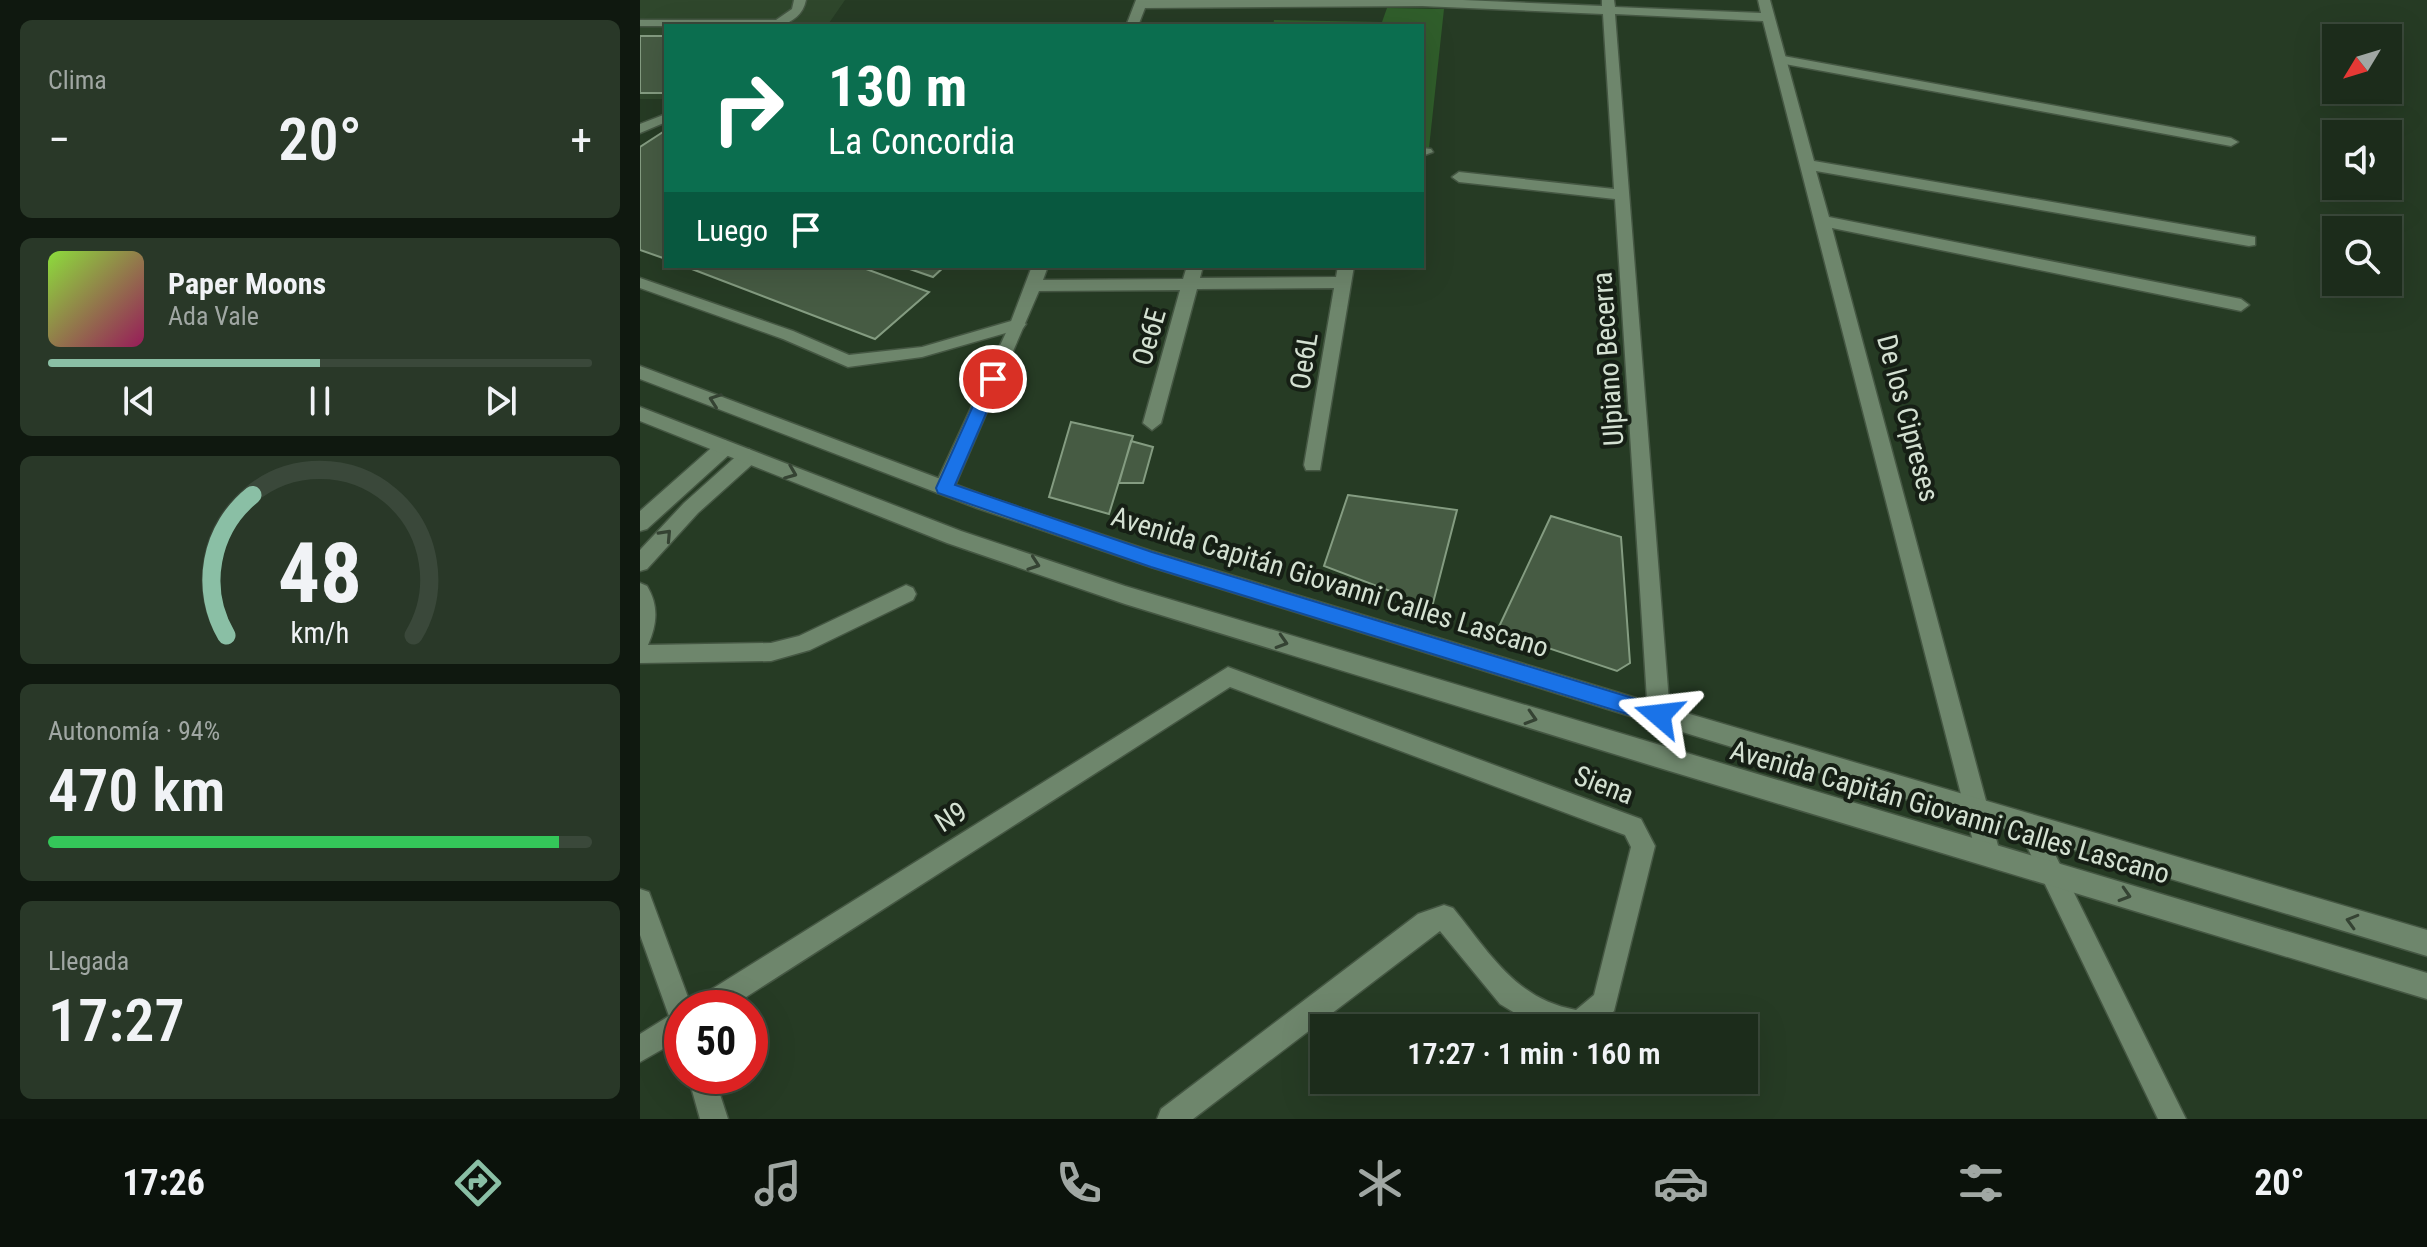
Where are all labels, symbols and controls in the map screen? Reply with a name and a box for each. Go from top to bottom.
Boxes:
north arrow [2322,24,2402,104]
map controls [2322,24,2402,296]
text: 130 m [828,54,967,120]
icon: right [696,56,800,160]
text: Clima [48,65,107,95]
text: 20° [278,104,362,175]
text: − [48,114,70,166]
text: + [570,114,592,166]
button: sound [2322,120,2402,200]
text: La Concordia [828,121,1015,163]
icon: arrive [784,208,828,252]
text: Luego [696,213,768,248]
button: search [2322,216,2402,296]
text: Paper Moons [168,266,326,301]
street label: Ulpiano Becerra [1585,271,1631,447]
text: Ada Vale [168,301,259,331]
street label: Oe6E [1125,305,1173,369]
street label: Oe6L [1283,330,1325,392]
street label: De los Cipreses [1870,331,1946,505]
pin [959,345,1027,413]
icon: arrive [971,357,1015,401]
icon: previous [117,379,161,423]
icon: pause [298,379,342,423]
icon: next [479,379,523,423]
one-way arrow [709,393,723,410]
one-way arrow [783,463,797,479]
street label: Avenida Capitán Giovanni Calles Lascano [1108,500,1552,664]
text: 48 [278,524,362,621]
one-way arrow [656,530,671,544]
one-way arrow [1026,555,1040,571]
text: km/h [291,616,349,650]
one-way arrow [1274,633,1288,649]
position arrow [1617,673,1701,757]
one-way arrow [1523,709,1537,725]
text: Autonomía · 94% [48,716,220,746]
street label: Avenida Capitán Giovanni Calles Lascano [1727,733,2173,891]
text: 470 km [48,755,225,826]
street label: Siena [1570,759,1638,811]
street label: N9 [929,795,973,839]
one-way arrow [2117,885,2131,901]
one-way arrow [2346,914,2360,930]
text: Llegada [48,946,129,976]
text: 17:27 [48,985,185,1056]
speed limit sign: 50 [664,990,768,1094]
text: 17:27 · 1 min · 160 m [1407,1036,1661,1071]
icon: directions [450,1155,506,1211]
icon: music [750,1155,806,1211]
icon: phone [1051,1155,1107,1211]
icon: climate [1352,1155,1408,1211]
icon: car [1653,1155,1709,1211]
icon: filters [1953,1155,2009,1211]
text: 17:26 [122,1162,205,1204]
text: 20° [2254,1162,2305,1204]

